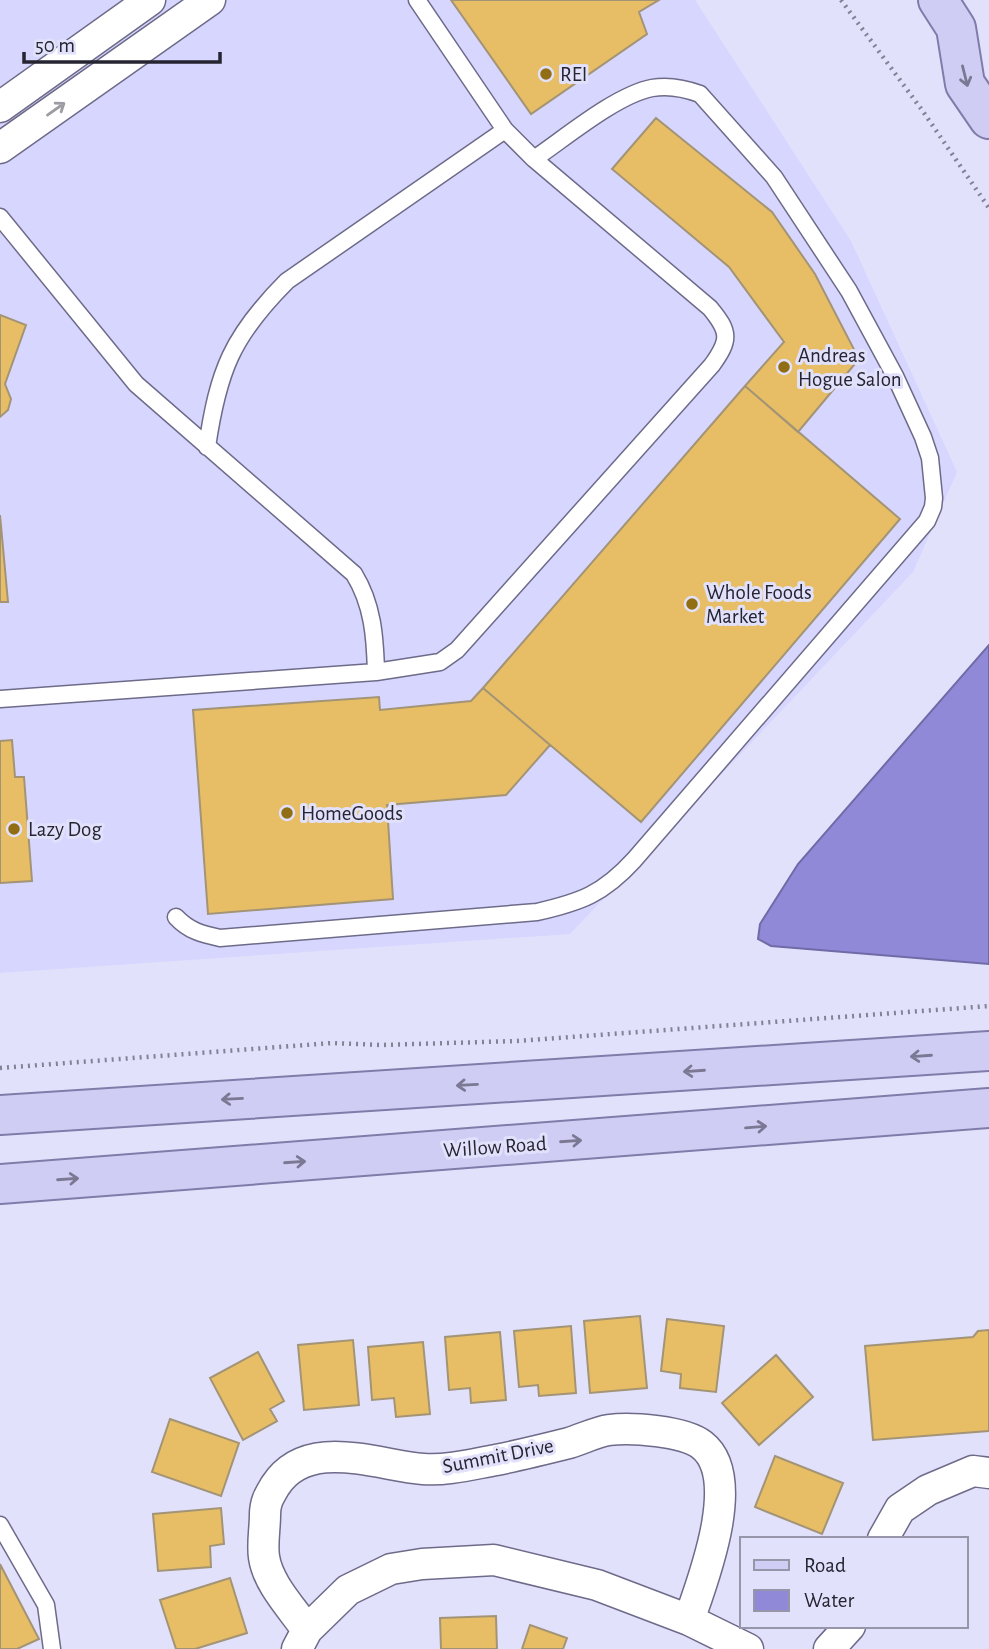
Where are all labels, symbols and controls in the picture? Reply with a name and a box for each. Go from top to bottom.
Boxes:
scale bar [24,21,220,65]
text: 50 m [35,35,75,56]
place label: REI [560,64,587,85]
one-way arrow [959,65,972,87]
marker: REI [538,66,554,82]
one-way arrow [46,101,65,116]
place label: Andreas Hogue Salon [798,345,902,390]
marker: Andreas Hogue Salon [776,359,792,375]
place label: Whole Foods Market [706,582,812,627]
marker: Whole Foods Market [684,596,700,612]
place label: HomeGoods [301,803,403,824]
marker: HomeGoods [279,805,295,821]
place label: Lazy Dog [28,819,102,840]
marker: Lazy Dog [6,821,22,837]
one-way arrow [910,1050,933,1063]
one-way arrow [683,1064,706,1077]
one-way arrow [456,1079,479,1092]
one-way arrow [222,1093,244,1106]
one-way arrow [744,1120,767,1133]
street label: Willow Road [443,1133,548,1161]
one-way arrow [559,1134,581,1147]
one-way arrow [283,1155,306,1168]
one-way arrow [56,1172,79,1185]
street label: Summit Drive [441,1435,555,1477]
legend [740,1537,968,1628]
text: Road [804,1555,846,1576]
text: Water [804,1590,854,1611]

